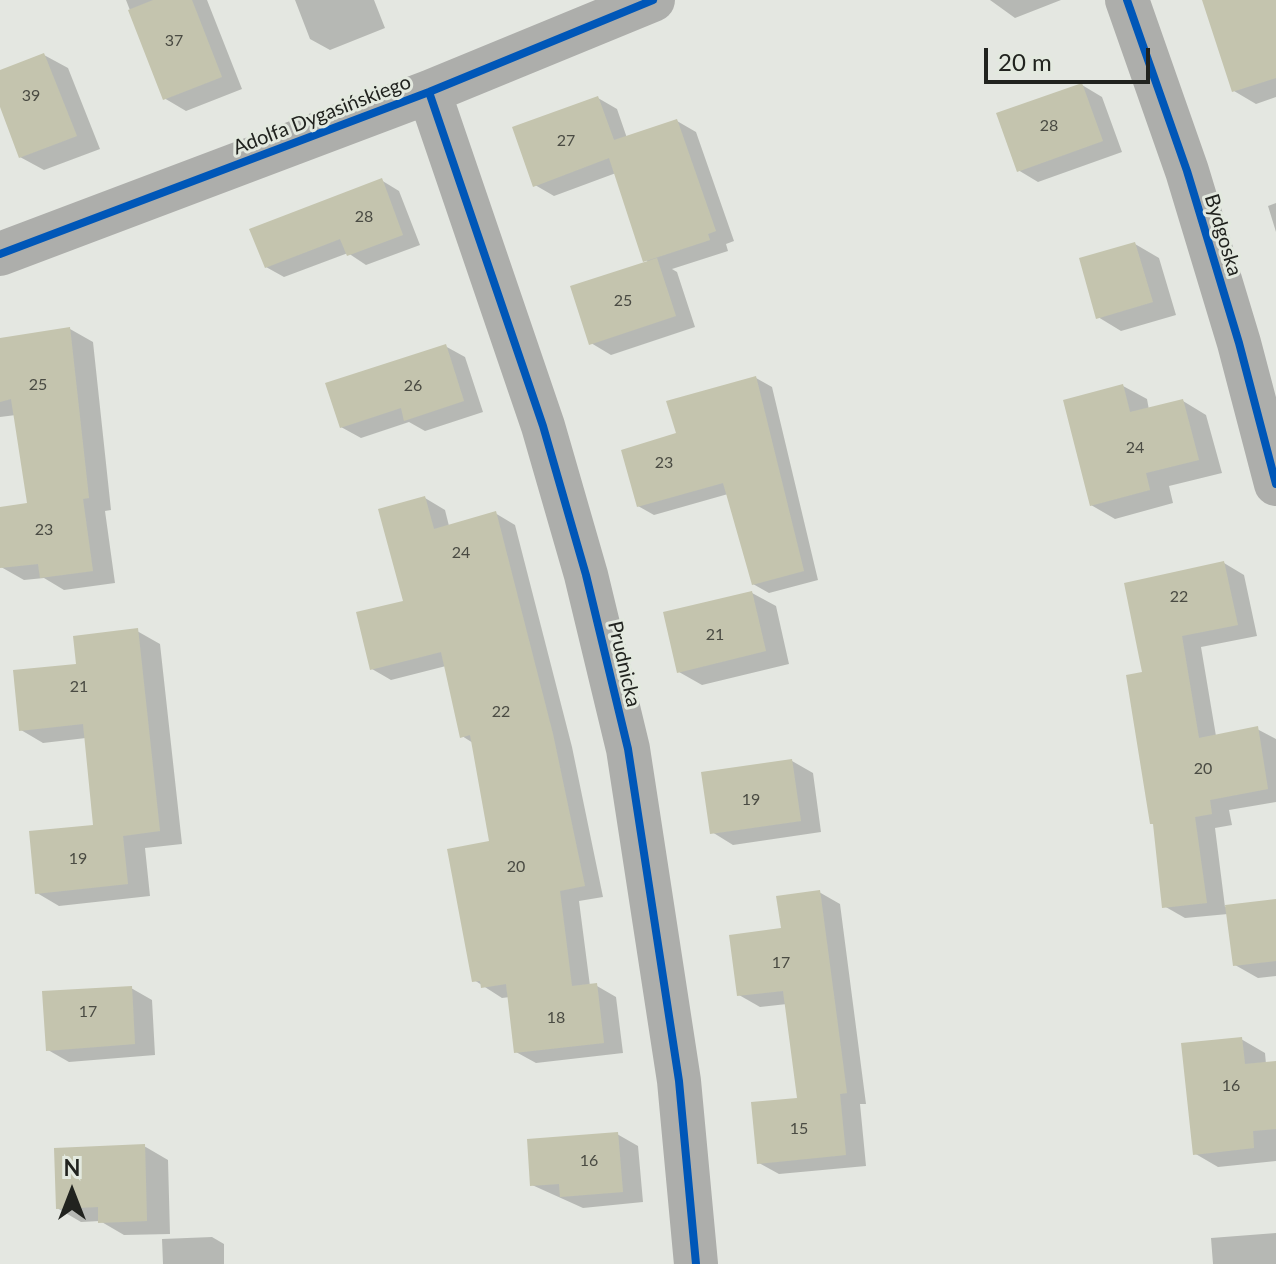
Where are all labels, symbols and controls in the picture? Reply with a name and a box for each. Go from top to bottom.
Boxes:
house number: 37 [165,31,183,51]
scale bar [988,32,1154,82]
text: 20 m [998,47,1052,76]
street label: Adolfa Dygasińskiego [230,70,414,160]
house number: 39 [22,86,40,106]
house number: 28 [1040,116,1058,136]
house number: 27 [557,131,575,151]
street label: Bydgoska [1199,191,1247,279]
house number: 28 [355,207,373,227]
house number: 25 [614,291,632,311]
house number: 25 [29,375,47,395]
house number: 26 [404,376,422,396]
house number: 24 [1126,438,1144,458]
house number: 23 [655,453,673,473]
house number: 23 [35,520,53,540]
house number: 24 [452,543,470,563]
house number: 22 [1170,587,1188,607]
street label: Prudnicka [603,619,645,709]
house number: 21 [706,625,724,645]
house number: 21 [70,677,88,697]
house number: 22 [492,702,510,722]
house number: 20 [1194,759,1212,779]
house number: 19 [742,790,760,810]
house number: 19 [69,849,87,869]
house number: 20 [507,857,525,877]
house number: 17 [772,953,790,973]
house number: 17 [79,1002,97,1022]
house number: 18 [547,1008,565,1028]
house number: 16 [1222,1076,1240,1096]
house number: 15 [790,1119,808,1139]
house number: 16 [580,1151,598,1171]
north arrow [32,1152,112,1232]
text: N [64,1154,80,1181]

